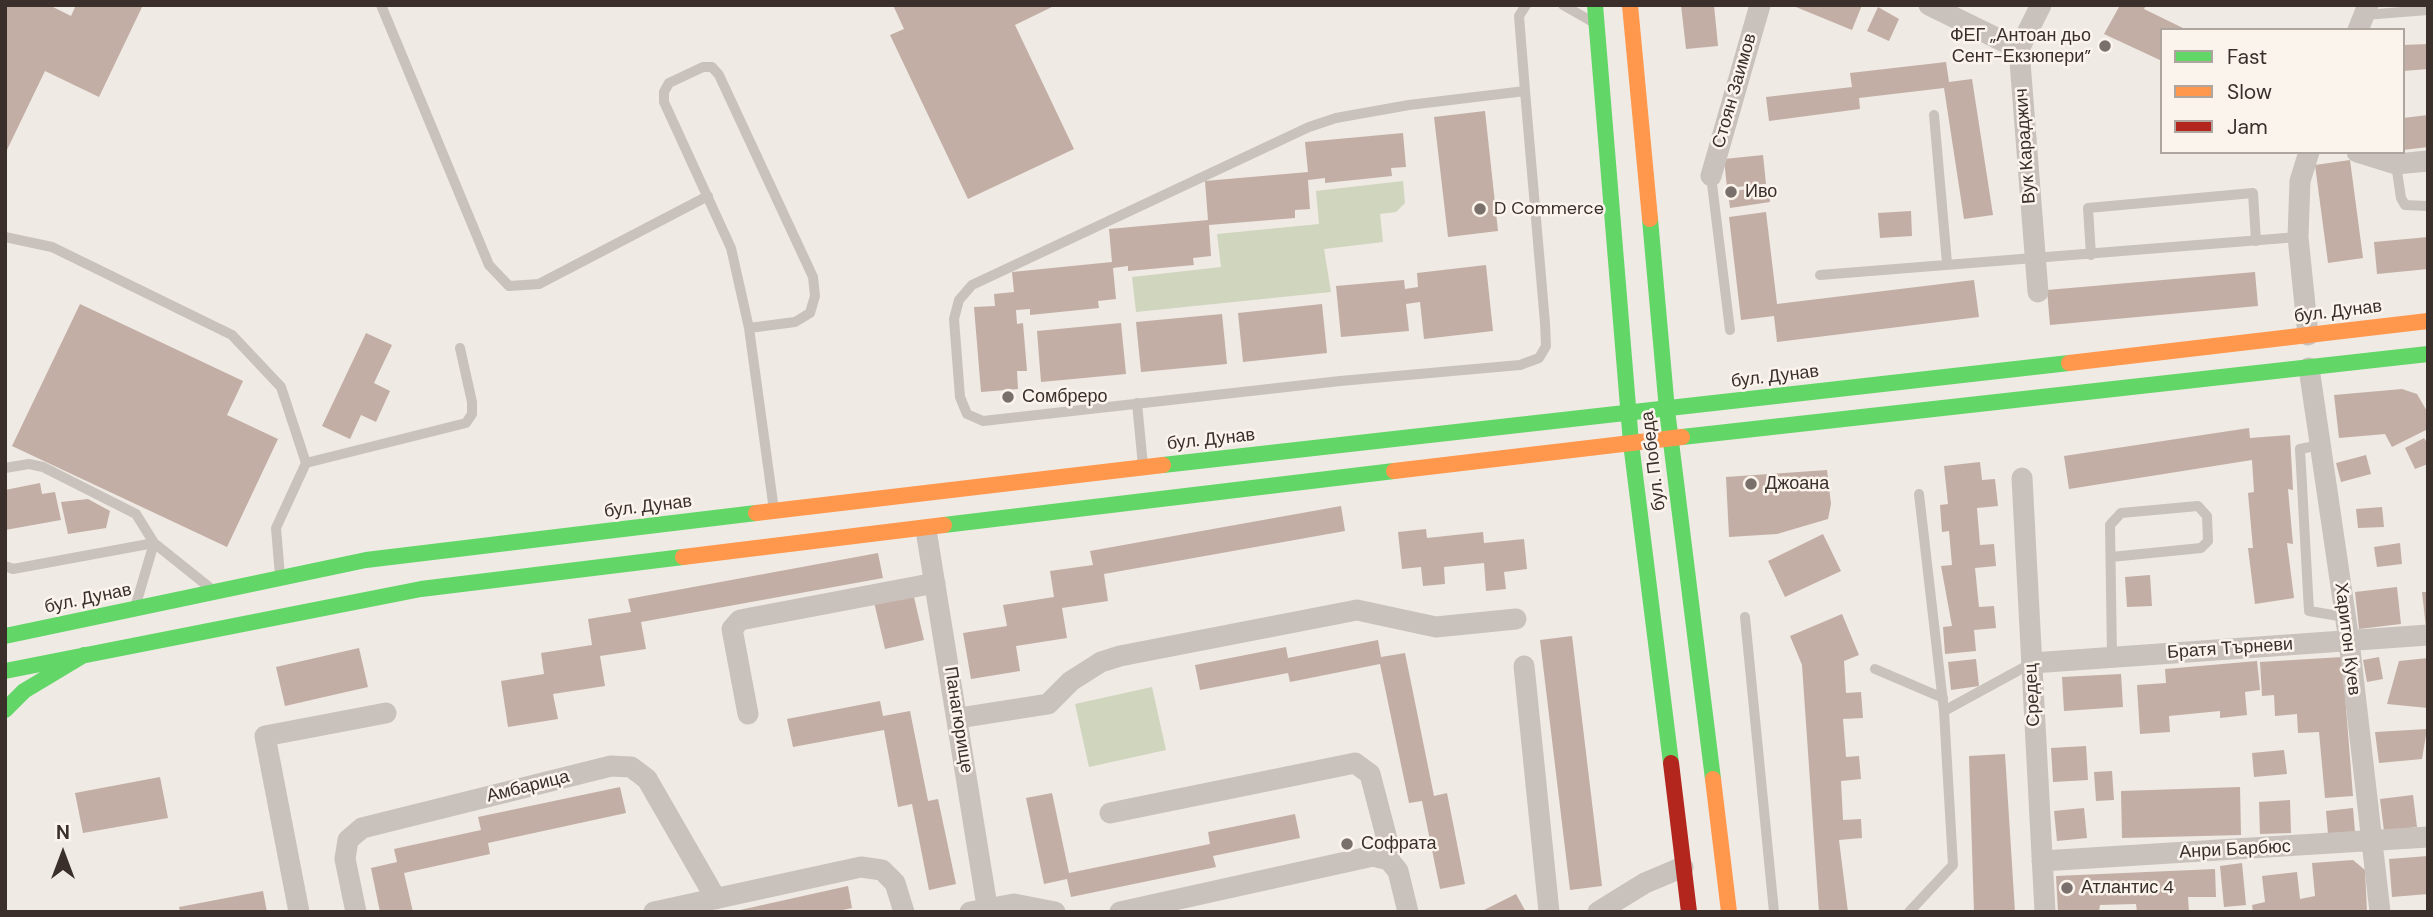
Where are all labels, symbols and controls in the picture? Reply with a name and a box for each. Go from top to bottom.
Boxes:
place label: ФЕГ „Антоан дьо Сент-Екзюпери” [1950,25,2091,68]
legend [2160,28,2405,154]
street label: Стоян Заимов [1708,31,1762,151]
marker: ФЕГ „Антоан дьо Сент-Екзюпери” [2097,38,2113,54]
text: Fast [2227,43,2267,71]
text: Slow [2227,78,2272,106]
street label: Вук Караджич [2011,87,2041,205]
text: Jam [2227,113,2268,141]
place label: Иво [1745,181,1777,203]
marker: Иво [1723,184,1739,200]
place label: D Commerce [1494,198,1604,220]
marker: D Commerce [1472,201,1488,217]
street label: бул. Дунав [2293,296,2383,328]
street label: бул. Дунав [1730,361,1820,393]
place label: Сомбреро [1022,386,1108,408]
marker: Сомбреро [1000,389,1016,405]
street label: бул. Победа [1637,410,1671,512]
street label: бул. Дунав [1166,425,1256,455]
place label: Джоана [1765,473,1829,495]
marker: Джоана [1743,476,1759,492]
street label: бул. Дунав [603,491,693,523]
street label: бул. Дунав [42,579,134,619]
street label: Харитон Куев [2329,581,2365,697]
street label: Братя Търневи [2166,634,2294,664]
street label: Средец [2021,663,2045,727]
street label: Панагюрище [939,665,977,775]
street label: Амбарица [484,766,572,808]
north arrow [28,819,98,889]
text: N [56,820,70,845]
place label: Софрата [1361,833,1436,855]
marker: Софрата [1339,836,1355,852]
street label: Анри Барбюс [2179,836,2291,864]
place label: Атлантис 4 [2081,877,2174,899]
marker: Атлантис 4 [2059,880,2075,896]

